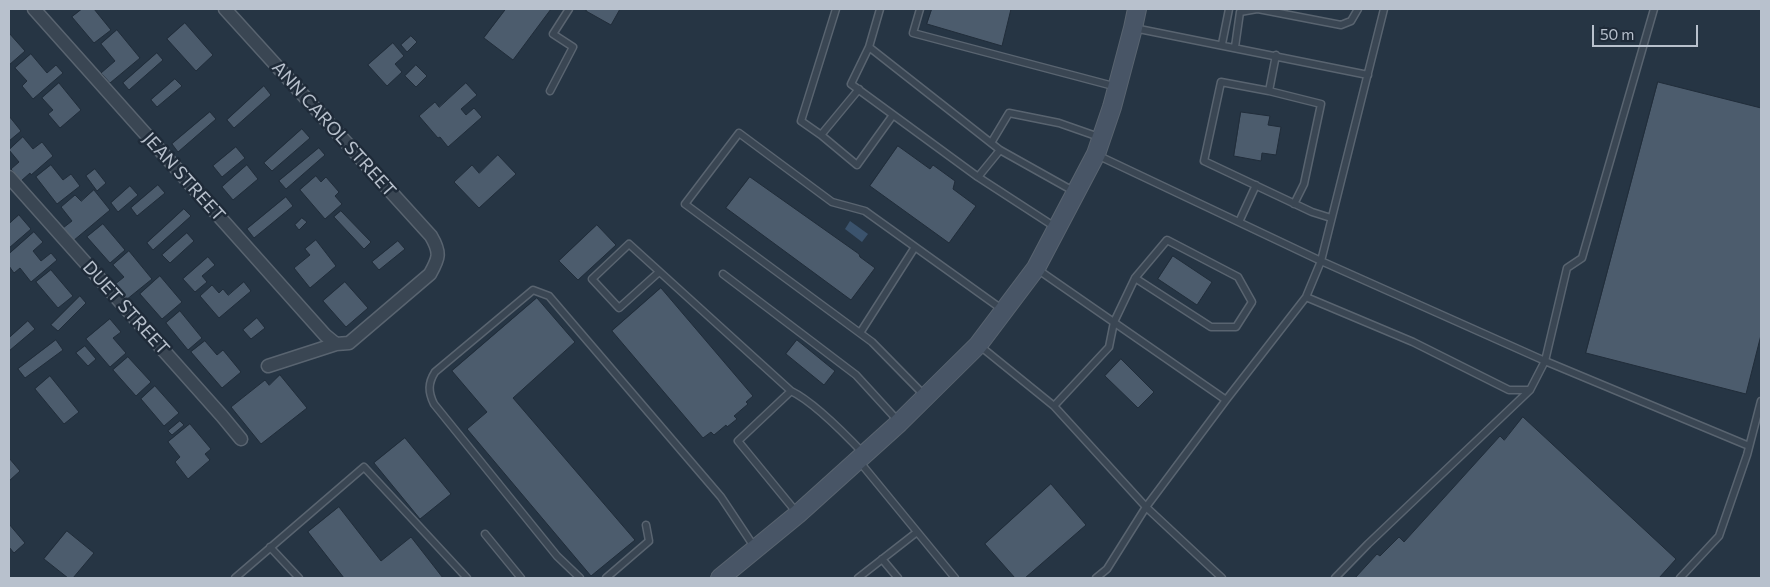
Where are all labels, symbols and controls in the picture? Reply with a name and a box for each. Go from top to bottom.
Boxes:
scale bar [1595,15,1701,47]
text: 50 m [1600,25,1634,43]
street label: ANN CAROL STREET [267,57,401,201]
street label: JEAN STREET [138,128,230,226]
street label: DUET STREET [78,257,174,359]

